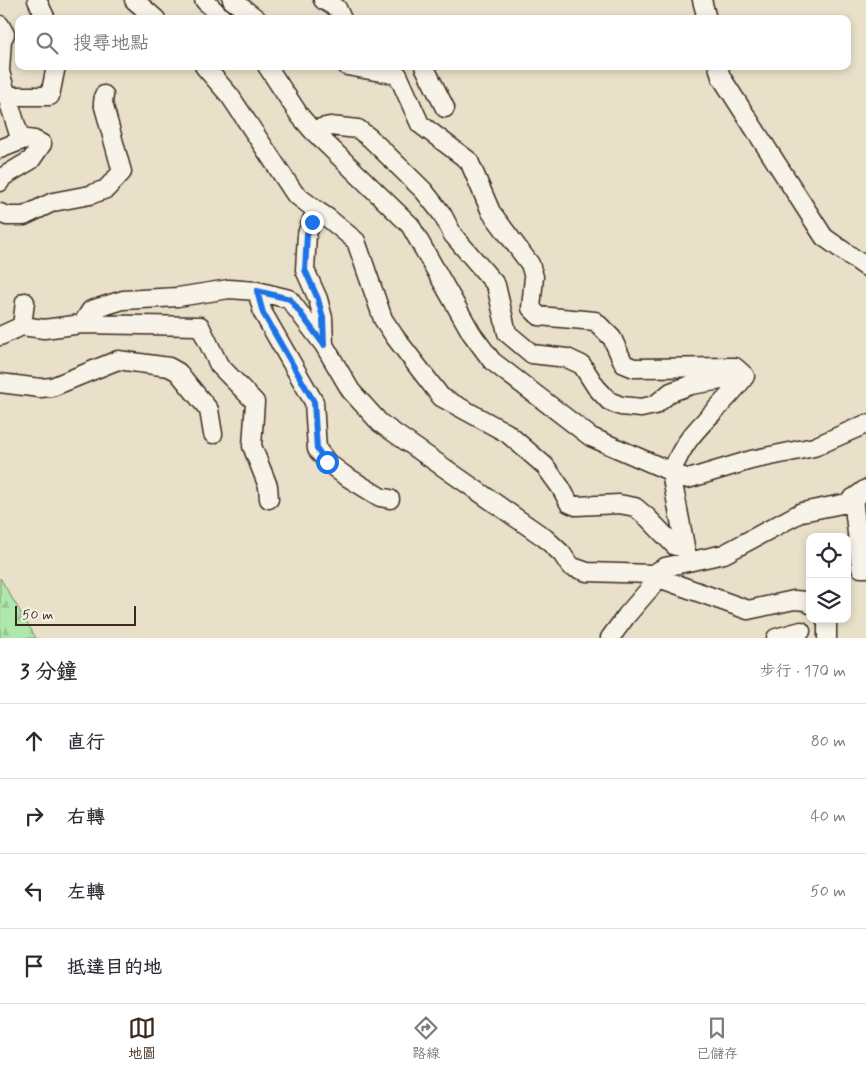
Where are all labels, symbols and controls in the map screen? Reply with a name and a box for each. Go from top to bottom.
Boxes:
search box [15,15,851,70]
icon: search [33,29,61,57]
text: 搜尋地點 [73,31,149,56]
route end [301,211,324,234]
route start [316,451,339,474]
map controls [806,533,851,623]
button: locate [806,533,851,578]
button: layers [806,578,851,623]
scale bar [15,603,136,626]
text: 50 m [22,606,53,624]
text: 3 分鐘 [20,658,77,686]
text: 步行 · 170 m [760,661,846,682]
icon: ahead [20,727,48,755]
text: 直行 [67,730,105,755]
text: 80 m [811,731,846,752]
icon: right [20,802,48,830]
text: 右轉 [67,805,105,830]
text: 40 m [810,806,846,827]
icon: left [20,877,48,905]
text: 左轉 [67,880,105,905]
text: 50 m [810,881,846,902]
icon: arrive [20,952,48,980]
text: 抵達目的地 [67,955,162,980]
tab: 地圖 [128,1014,156,1063]
tab: 路線 [412,1014,440,1063]
tab: 已儲存 [696,1014,738,1063]

